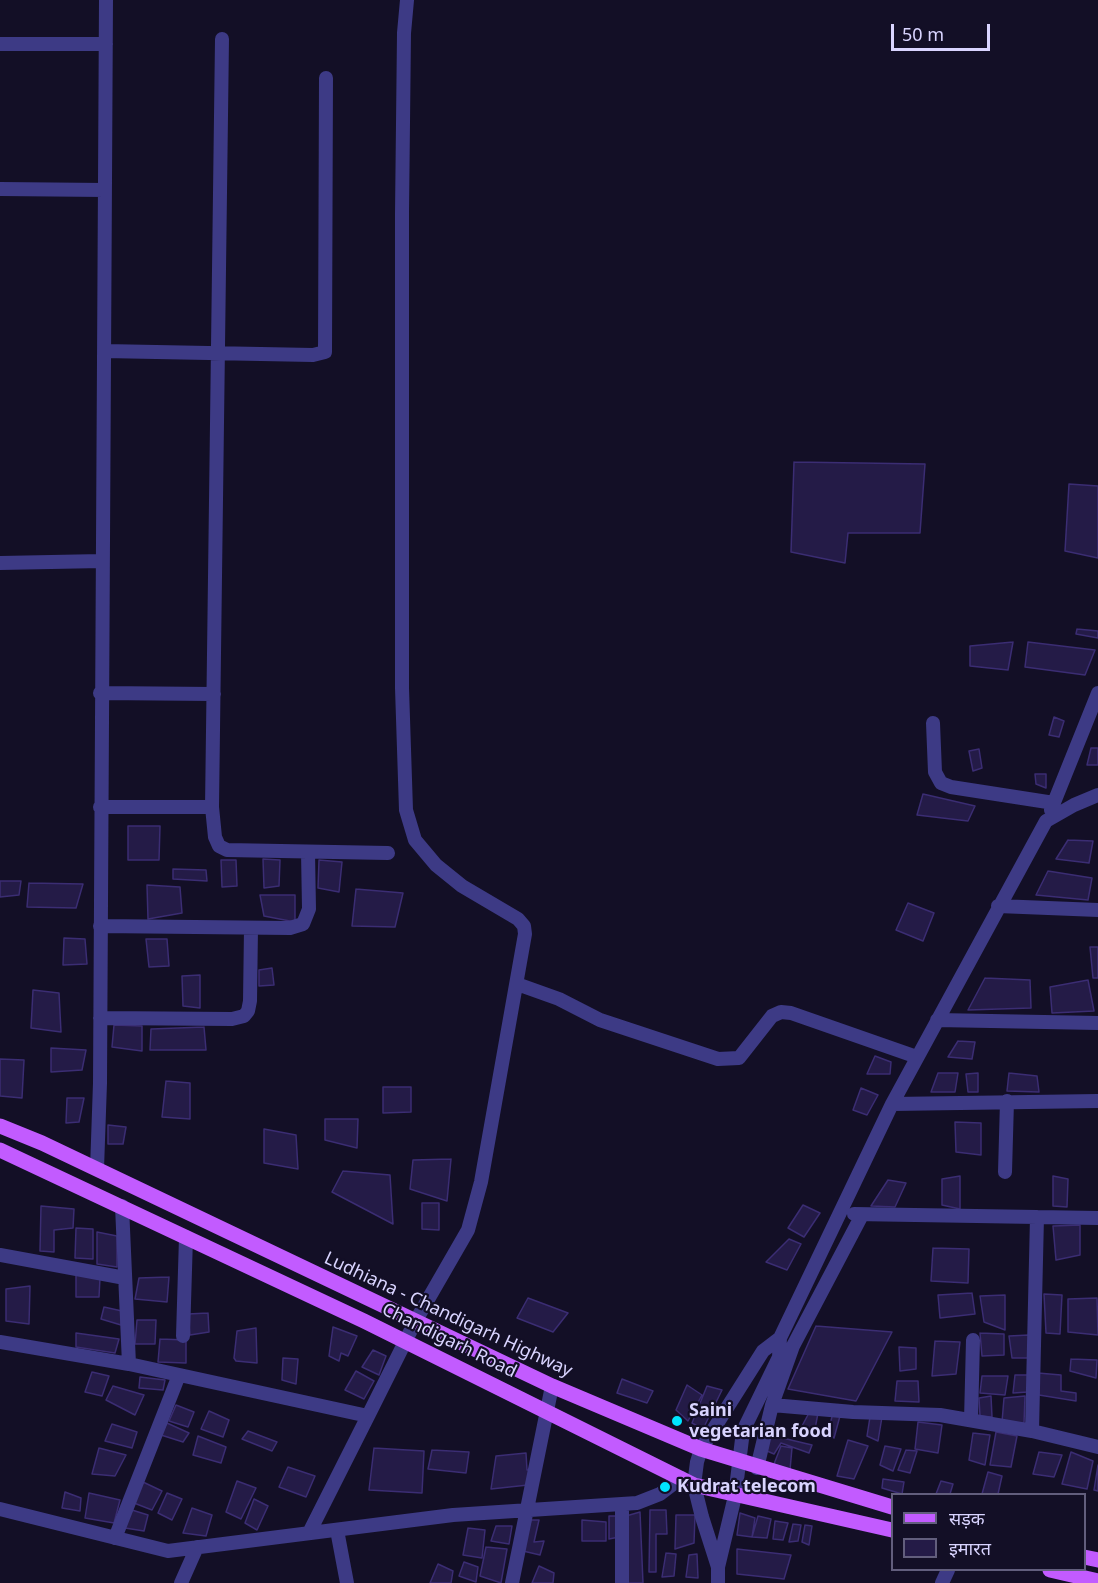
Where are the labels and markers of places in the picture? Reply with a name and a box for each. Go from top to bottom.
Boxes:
place label: Saini vegetarian food [689,1400,832,1442]
marker: Saini vegetarian food [670,1414,684,1428]
place label: Kudrat telecom [677,1476,816,1498]
marker: Kudrat telecom [658,1480,672,1494]

